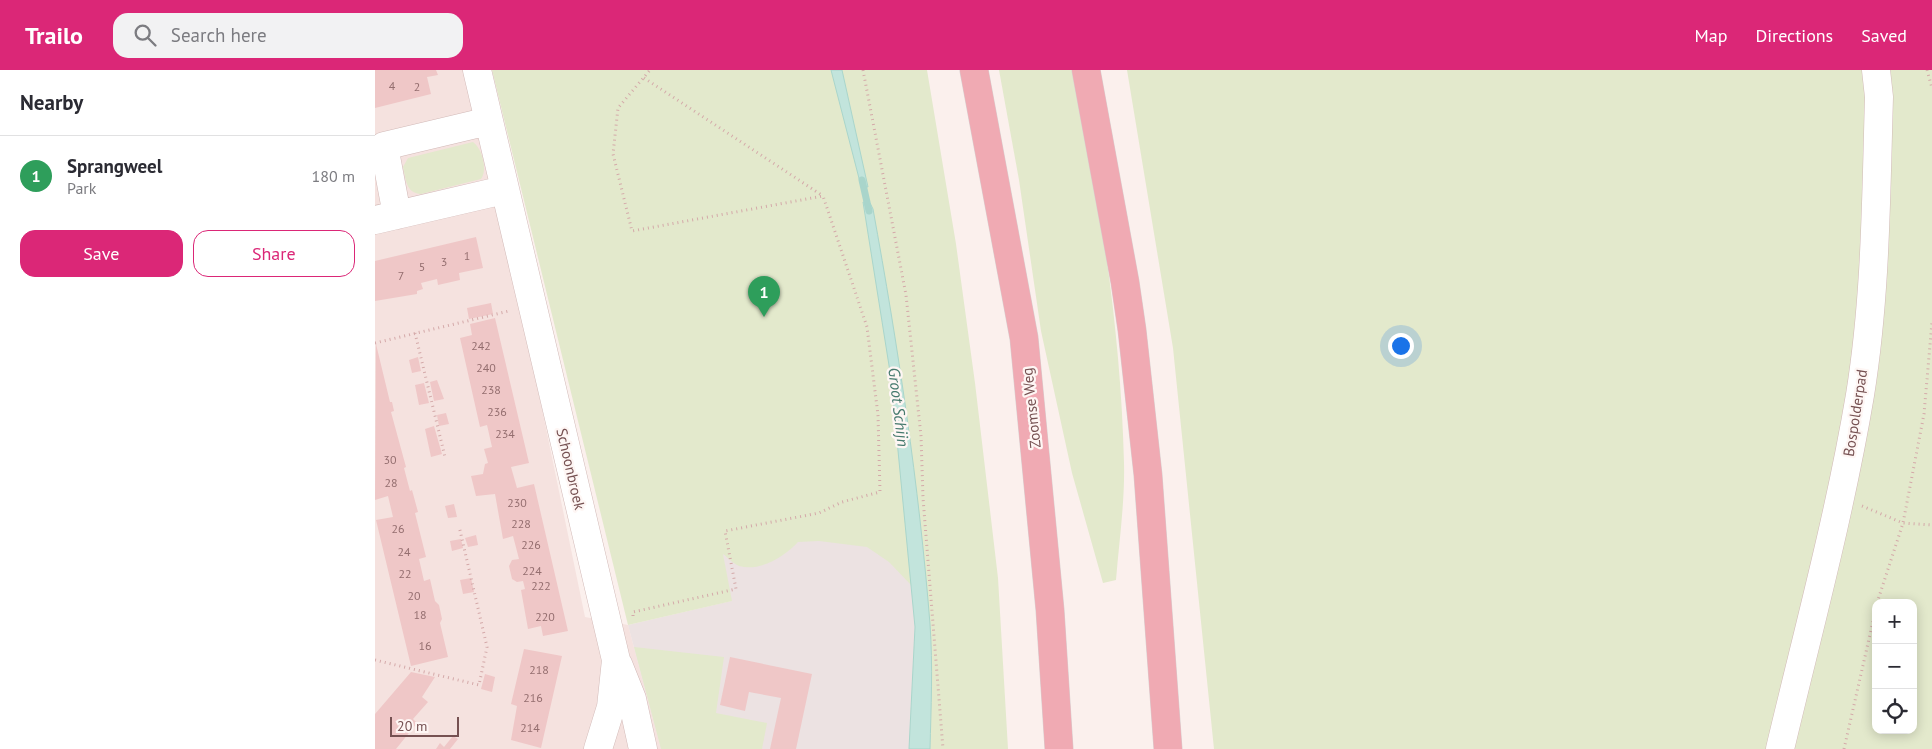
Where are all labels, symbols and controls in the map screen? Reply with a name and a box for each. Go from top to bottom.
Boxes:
search box [113,13,463,58]
text: Trailo [25,20,83,51]
icon: search [131,21,159,49]
text: Search here [171,23,267,47]
text: Map [1695,24,1727,47]
text: Directions [1755,24,1833,47]
text: Saved [1861,24,1907,47]
house number: 4 [389,78,396,93]
house number: 2 [414,79,420,94]
text: Nearby [20,89,83,116]
text: Sprangweel [67,154,162,178]
text: 1 [31,166,41,186]
text: 180 m [312,166,355,186]
text: Park [67,178,96,198]
button: Save [20,230,183,277]
button: Share [193,230,355,277]
house number: 1 [464,248,470,263]
house number: 3 [441,254,447,269]
house number: 5 [419,259,425,274]
house number: 7 [398,268,404,283]
pin: 1 [748,276,780,317]
your location [1388,333,1414,359]
house number: 242 [471,338,491,353]
house number: 240 [476,360,496,375]
water label: Groot Schijn [884,366,914,448]
street label: Zoomse Weg [1017,367,1045,449]
street label: Bospolderpad [1839,368,1871,458]
house number: 238 [481,382,501,397]
house number: 236 [487,404,507,419]
house number: 234 [495,426,515,441]
street label: Schoonbroek [552,426,590,512]
house number: 30 [383,452,397,467]
house number: 28 [384,475,398,490]
house number: 230 [507,495,527,510]
house number: 228 [511,516,531,531]
house number: 26 [391,521,405,536]
house number: 226 [521,537,541,552]
house number: 24 [397,544,411,559]
house number: 224 [522,563,542,578]
house number: 22 [398,566,412,581]
house number: 222 [531,578,551,593]
house number: 20 [407,588,421,603]
map controls [1872,599,1917,734]
button: + [1872,599,1917,644]
house number: 18 [413,607,427,622]
house number: 220 [535,609,555,624]
house number: 16 [418,638,432,653]
button: − [1872,644,1917,689]
house number: 218 [529,662,549,677]
button: locate [1872,689,1917,734]
house number: 216 [523,690,543,705]
scale bar [390,714,459,737]
text: 20 m [397,717,427,735]
house number: 214 [520,720,540,735]

